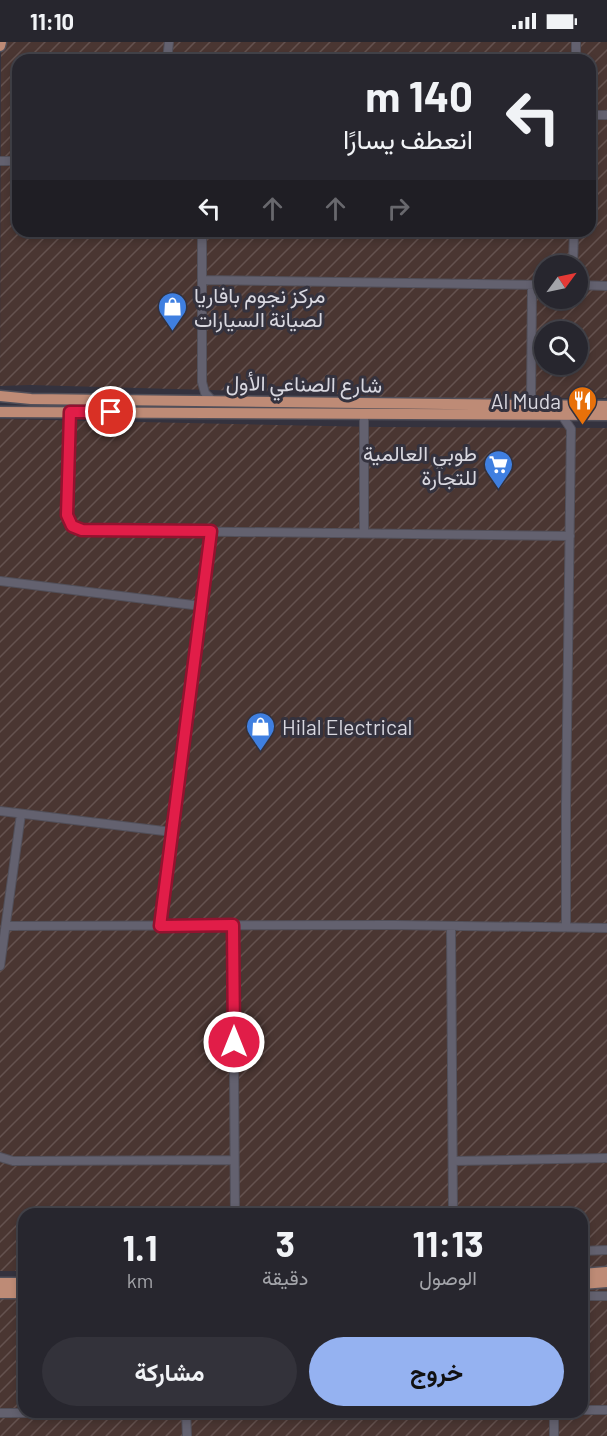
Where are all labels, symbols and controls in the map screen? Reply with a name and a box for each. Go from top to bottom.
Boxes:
text: 11:10 [30,8,74,34]
text: 140 m [365,70,473,120]
icon: left [494,78,572,156]
text: انعطف يسارًا [343,122,473,154]
icon: left [193,192,226,225]
icon: ahead [256,192,289,225]
icon: ahead [319,192,352,225]
icon: right [382,192,415,225]
north arrow [534,255,588,309]
map controls [534,255,588,375]
place label: مركز نجوم بافاريا لصيانة السيارات [194,282,325,333]
shop icon: مركز نجوم بافاريا لصيانة السيارات [157,290,189,332]
button: search [534,321,588,375]
street label: شارع الصناعي الأول [226,369,382,403]
restaurant icon: Al Muda [566,384,598,426]
pin [85,386,136,437]
place label: Al Muda [491,388,561,413]
icon: arrive [94,395,127,428]
place label: طوبي العالمية للتجارة [363,440,477,491]
supermarket icon: طوبي العالمية للتجارة [482,448,514,490]
shop icon: Hilal Electrical [245,710,277,752]
place label: Hilal Electrical [282,714,412,739]
position arrow [202,1010,266,1074]
text: 3 [275,1221,295,1264]
text: 11:13 [413,1221,484,1264]
text: 1.1 [122,1225,158,1268]
text: دقيقة [262,1265,308,1289]
text: الوصول [419,1265,477,1289]
text: km [127,1268,153,1292]
button: مشاركة [42,1337,297,1406]
button: خروج [309,1337,564,1406]

